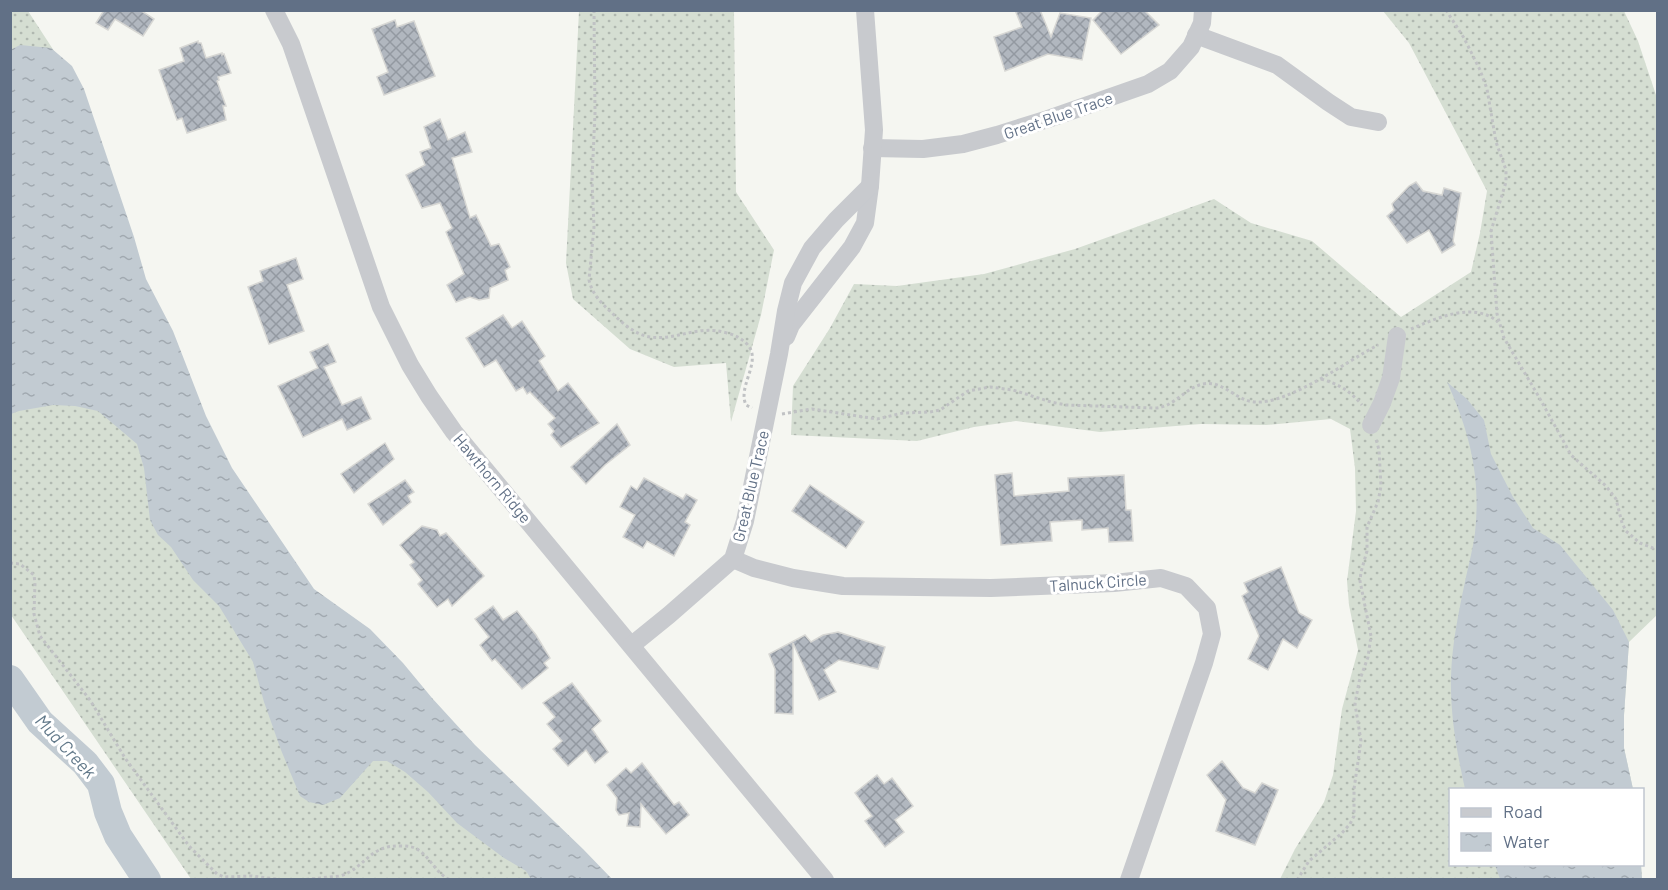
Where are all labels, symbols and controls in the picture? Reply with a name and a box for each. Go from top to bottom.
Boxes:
street label: Great Blue Trace [1001,87,1115,143]
street label: Great Blue Trace [728,428,772,544]
street label: Hawthorn Ridge [450,430,536,526]
street label: Talnuck Circle [1049,569,1147,595]
water label: Mud Creek [31,710,101,783]
legend [1449,788,1644,866]
text: Road [1503,800,1543,822]
text: Water [1503,830,1550,852]

